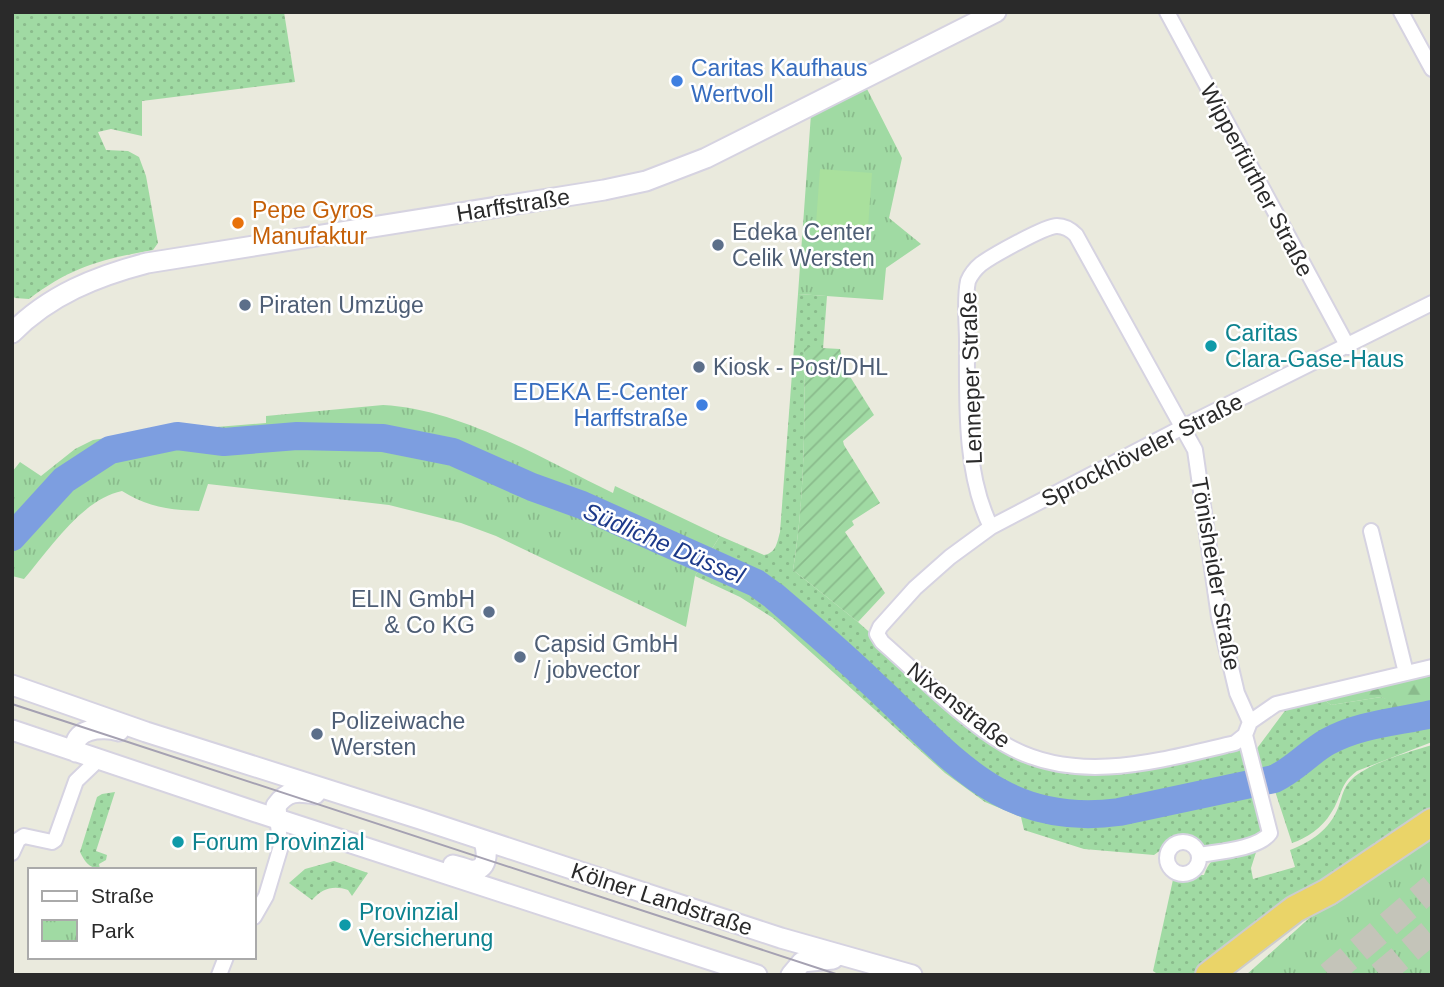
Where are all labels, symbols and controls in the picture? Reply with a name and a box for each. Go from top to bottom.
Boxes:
place label: Caritas Kaufhaus Wertvoll [691,55,867,107]
marker: Caritas Kaufhaus Wertvoll [669,73,685,89]
street label: Wipperfürther Straße [1195,79,1319,281]
street label: Harffstraße [454,183,572,227]
place label: Pepe Gyros Manufaktur [252,197,373,249]
marker: Pepe Gyros Manufaktur [230,215,246,231]
place label: Edeka Center Celik Wersten [732,219,875,271]
marker: Edeka Center Celik Wersten [710,237,726,253]
street label: Lenneper Straße [955,291,987,465]
place label: Piraten Umzüge [259,292,424,318]
marker: Piraten Umzüge [237,297,253,313]
place label: Caritas Clara-Gase-Haus [1225,320,1404,372]
marker: Caritas Clara-Gase-Haus [1203,338,1219,354]
place label: Kiosk - Post/DHL [713,354,888,380]
marker: Kiosk - Post/DHL [691,359,707,375]
place label: EDEKA E-Center Harffstraße [513,379,688,431]
street label: Sprockhöveler Straße [1037,388,1247,512]
marker: EDEKA E-Center Harffstraße [694,397,710,413]
street label: Tönisheider Straße [1186,475,1246,673]
water label: Südliche Düssel [580,497,749,589]
place label: ELIN GmbH & Co KG [351,586,475,638]
marker: ELIN GmbH & Co KG [481,604,497,620]
place label: Capsid GmbH / jobvector [534,631,678,683]
marker: Capsid GmbH / jobvector [512,649,528,665]
street label: Nixenstraße [902,657,1016,753]
place label: Polizeiwache Wersten [331,708,465,760]
marker: Polizeiwache Wersten [309,726,325,742]
place label: Forum Provinzial [192,829,365,855]
marker: Forum Provinzial [170,834,186,850]
street label: Kölner Landstraße [568,857,756,941]
legend [28,868,256,959]
text: Straße [91,884,154,907]
place label: Provinzial Versicherung [359,899,493,951]
marker: Provinzial Versicherung [337,917,353,933]
text: Park [91,919,135,942]

